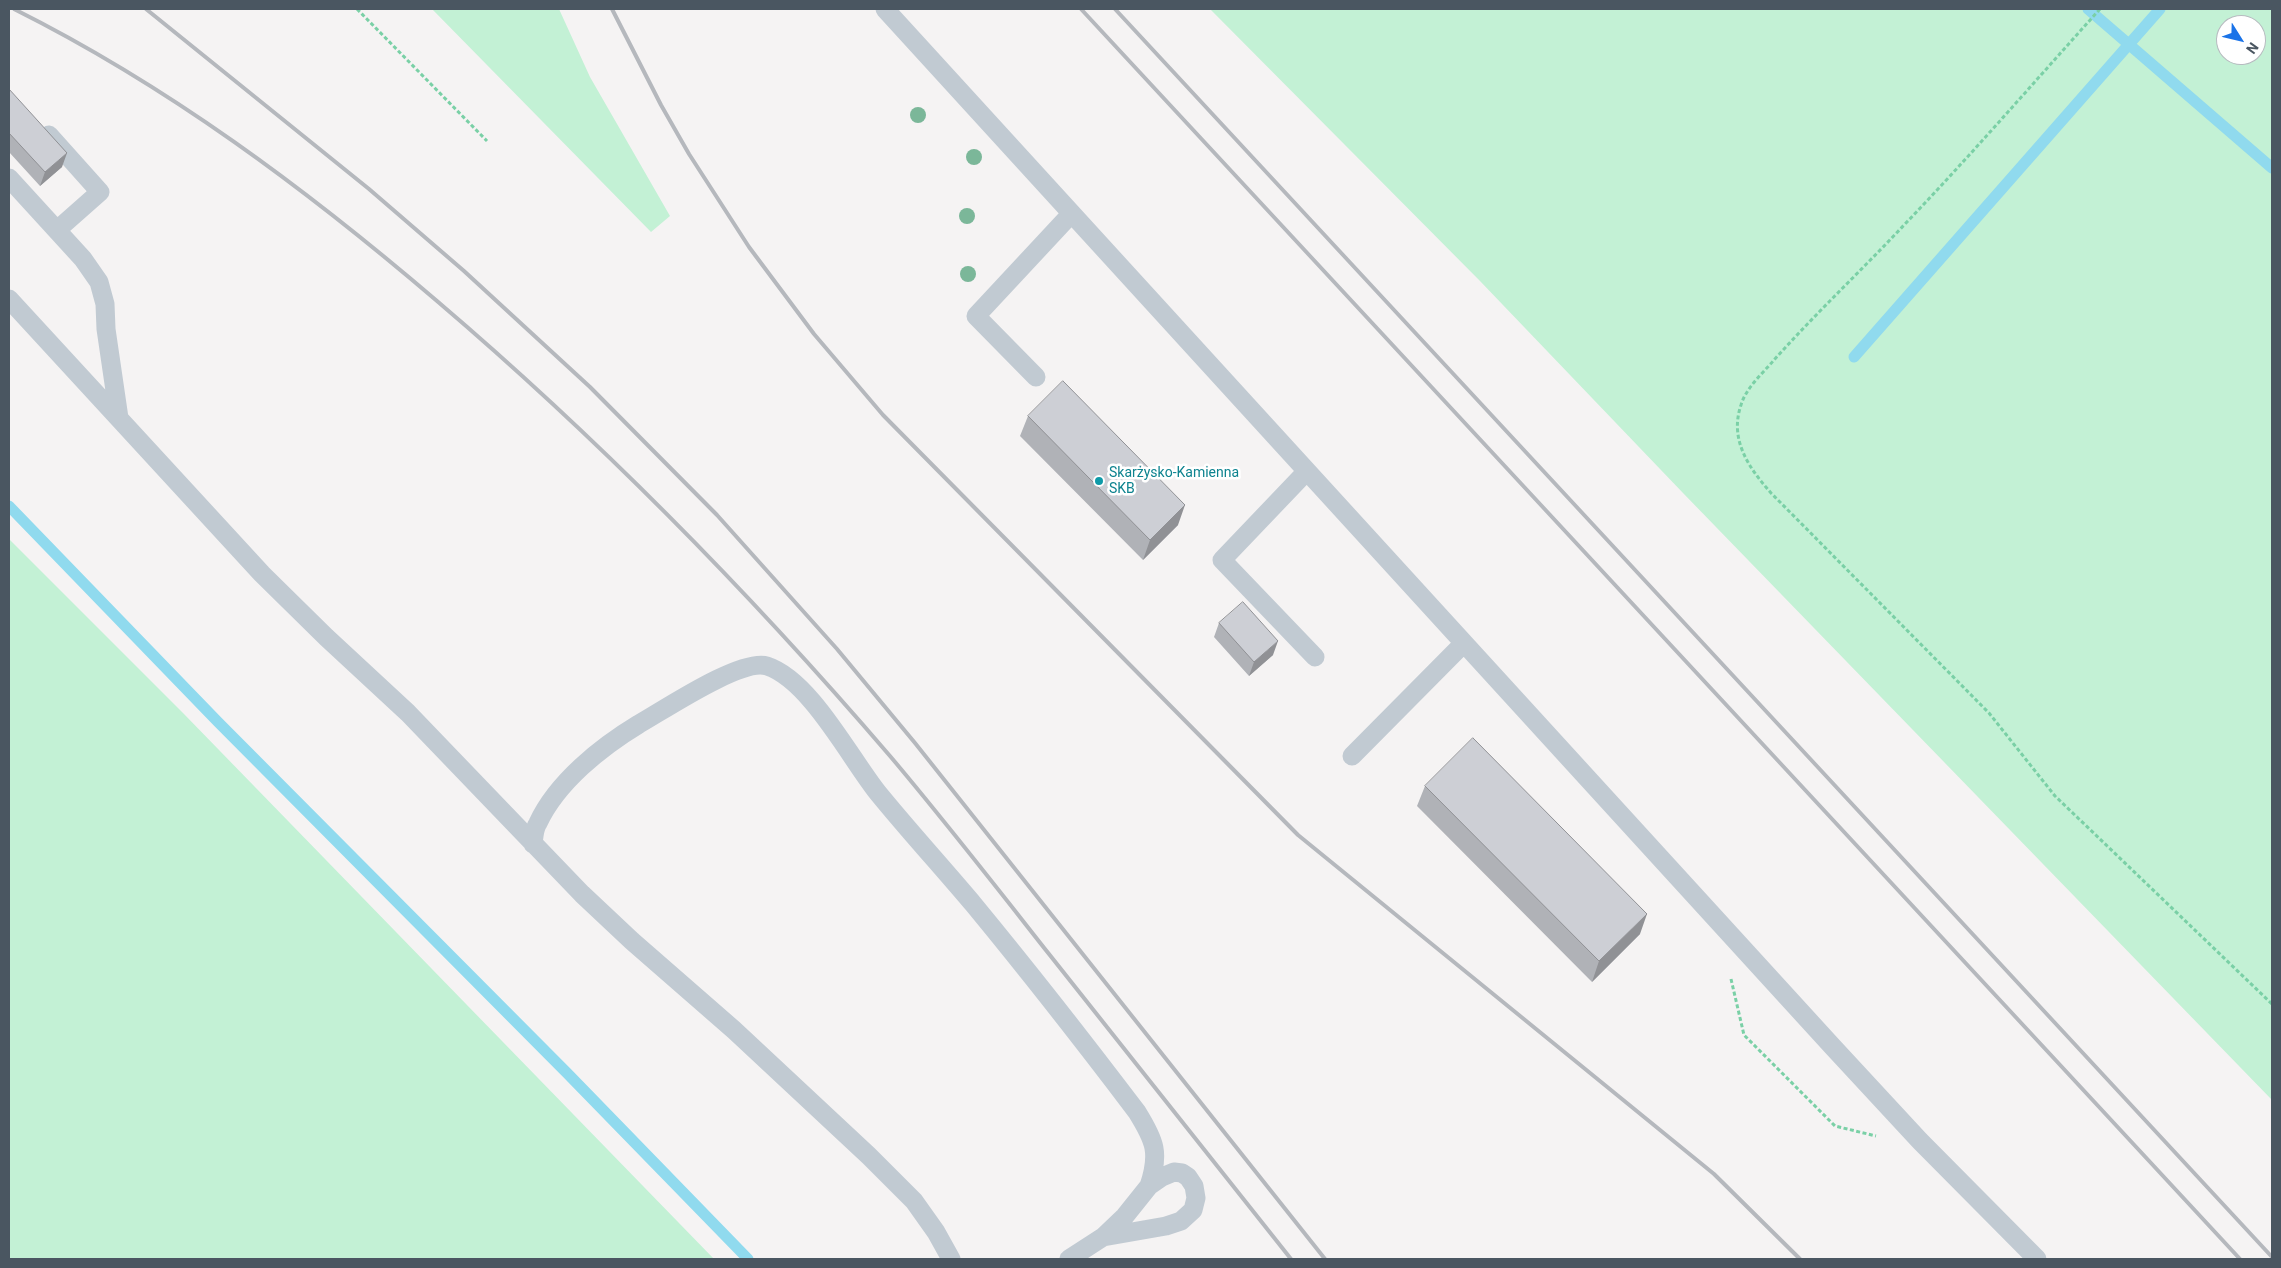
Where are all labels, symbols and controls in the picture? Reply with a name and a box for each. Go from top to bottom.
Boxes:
north arrow [2216,15,2266,65]
text: N [2243,40,2262,57]
place label: Skarżysko-Kamienna SKB [1109,465,1239,498]
marker: Skarżysko-Kamienna SKB [1093,475,1105,487]

